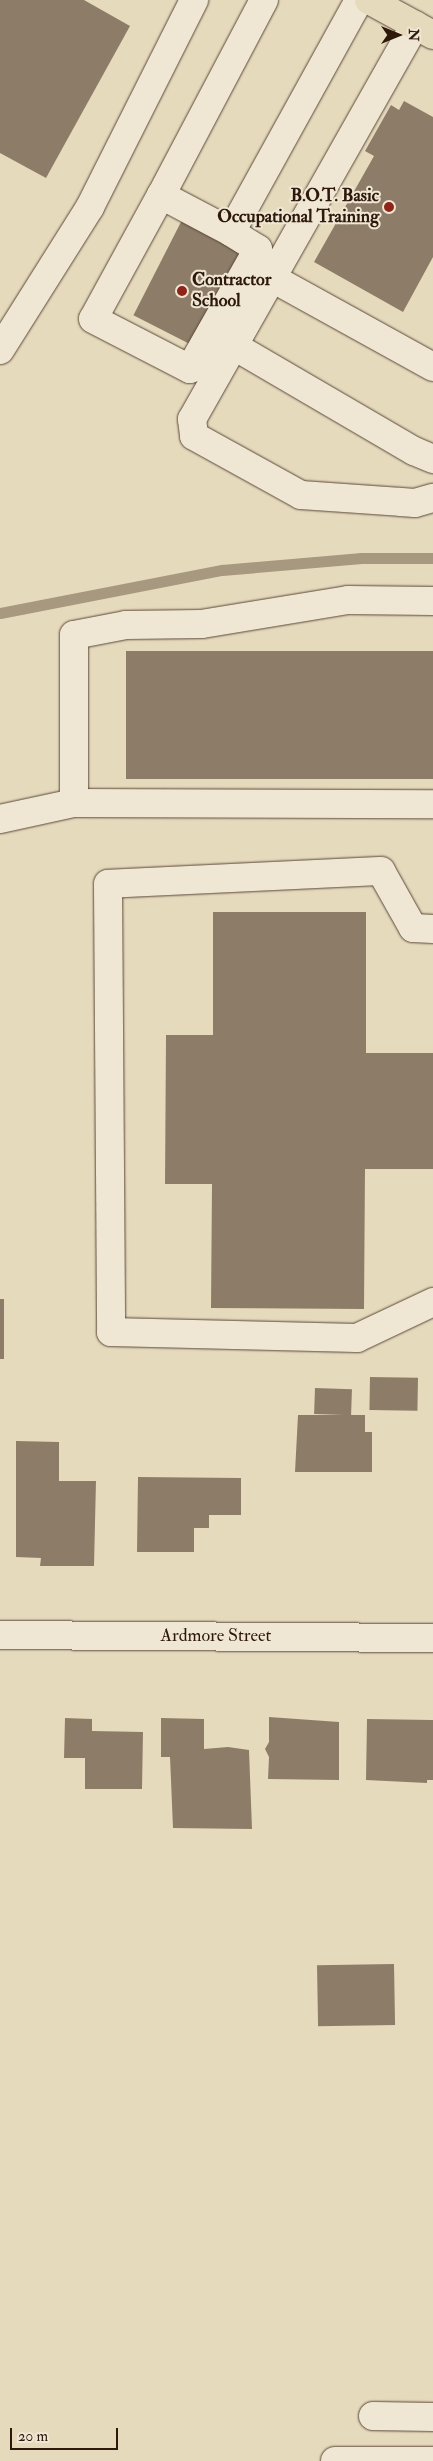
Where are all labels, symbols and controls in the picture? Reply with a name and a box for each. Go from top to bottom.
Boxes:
north arrow [373,10,423,60]
text: N [405,29,422,41]
place label: B.O.T. Basic Occupational Training [217,186,379,228]
marker: B.O.T. Basic Occupational Training [383,201,395,213]
place label: Contractor School [192,270,271,312]
marker: Contractor School [176,285,188,297]
street label: Ardmore Street [161,1625,271,1647]
scale bar [12,2418,120,2450]
text: 20 m [18,2427,48,2446]

